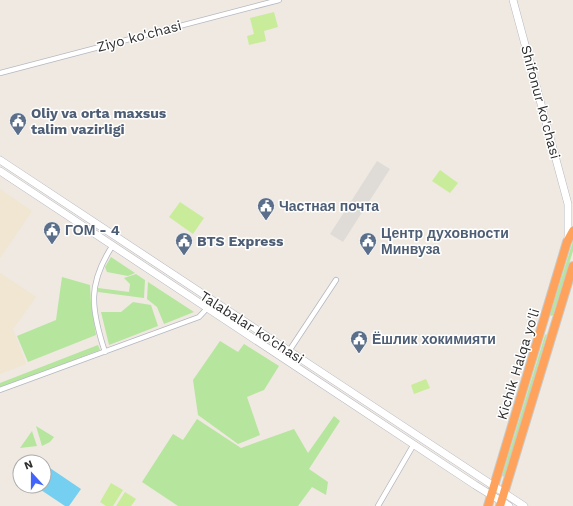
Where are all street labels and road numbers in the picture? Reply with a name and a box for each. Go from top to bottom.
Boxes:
street label: Ziyo ko'chasi [95,17,183,55]
street label: Shifonur ko'chasi [518,43,564,161]
street label: Talabalar ko'chasi [197,287,307,367]
street label: Kichik Halqa yo'li [493,306,543,422]

